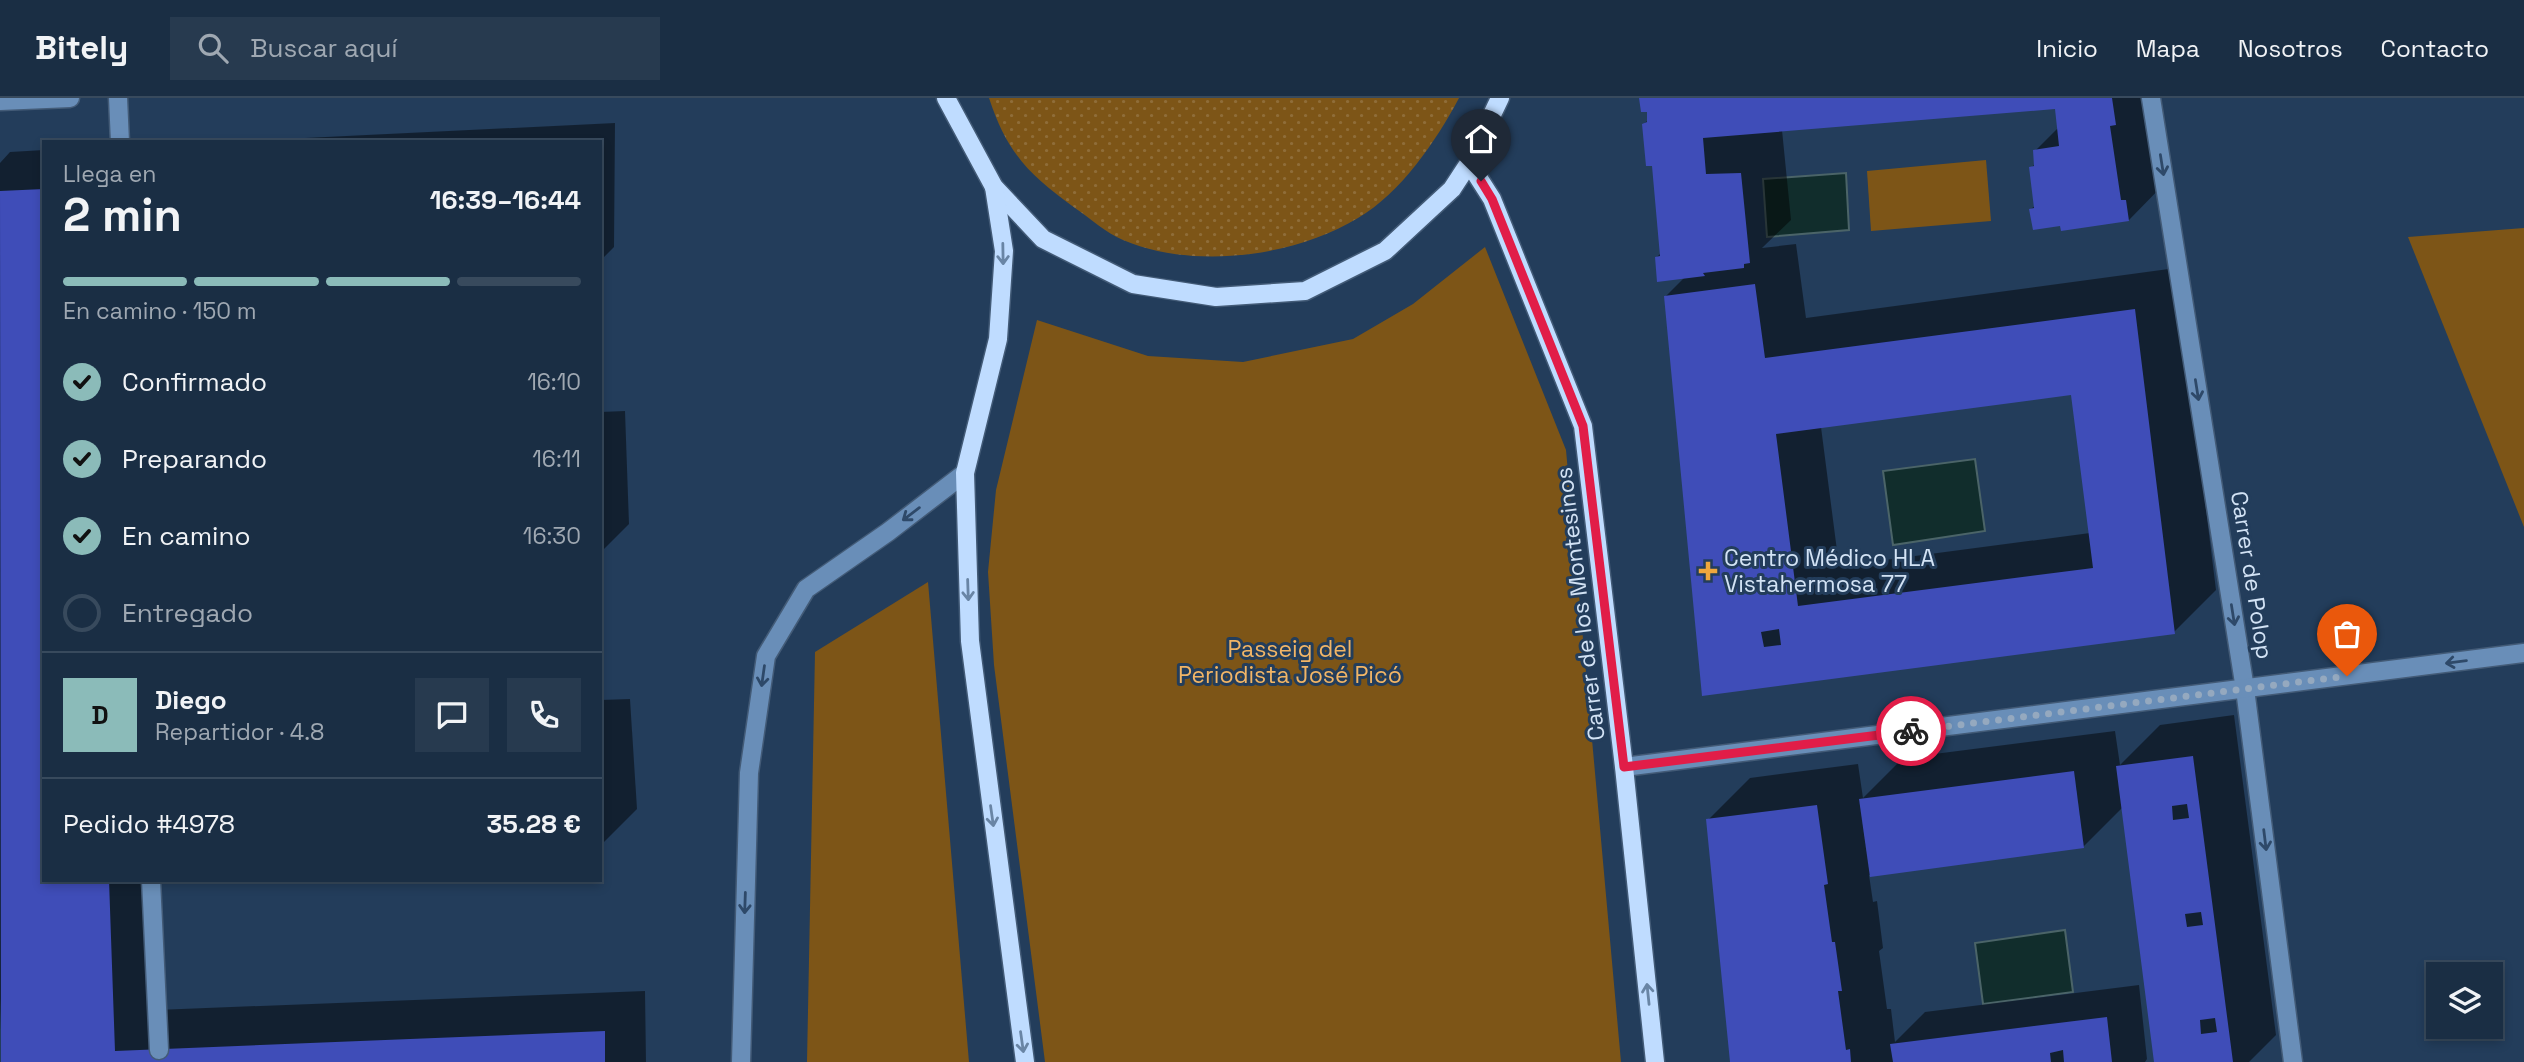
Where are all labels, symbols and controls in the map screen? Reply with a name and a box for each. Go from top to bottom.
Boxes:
search box [170,17,660,80]
text: Bitely [35,27,128,69]
icon: search [194,29,232,67]
text: Buscar aquí [250,31,398,65]
text: Inicio [2036,33,2098,64]
text: Mapa [2136,33,2200,64]
text: Nosotros [2238,33,2343,64]
text: Contacto [2381,33,2489,64]
pin [1451,109,1511,181]
icon: home [1462,120,1500,158]
one-way arrow [2155,153,2168,176]
text: Llega en [63,159,156,189]
text: 16:39–16:44 [430,183,581,217]
text: 2 min [63,186,182,244]
one-way arrow [996,242,1010,265]
text: En camino · 150 m [63,296,257,326]
icon: check [63,363,101,401]
text: Confirmado [122,365,267,399]
text: 16:10 [527,367,581,397]
one-way arrow [2191,378,2204,401]
icon: check [63,440,101,478]
text: Preparando [122,442,267,476]
text: 16:11 [532,444,581,474]
street label: Carrer de los Montesinos [1548,466,1612,742]
street label: Carrer de Polop [2224,489,2280,661]
one-way arrow [902,507,921,521]
icon: check [63,517,101,555]
text: En camino [122,519,251,553]
text: 16:30 [523,521,581,551]
place label: Centro Médico HLA Vistahermosa 77 [1724,543,1935,599]
marker: Centro Médico HLA Vistahermosa 77 [1698,561,1718,581]
one-way arrow [962,578,975,601]
text: Entregado [122,596,253,630]
one-way arrow [2227,603,2240,626]
pin [2317,604,2377,676]
icon: bag [2328,615,2366,653]
park label: Passeig del Periodista José Picó [1178,634,1402,690]
one-way arrow [2445,656,2468,669]
one-way arrow [756,664,769,687]
button: chat [415,678,489,752]
button: phone [507,678,581,752]
text: Diego [155,683,227,717]
courier [1876,696,1946,766]
text: D [91,698,109,732]
icon: bike [1892,712,1930,750]
text: Repartidor · 4.8 [155,717,324,747]
one-way arrow [986,804,999,827]
text: Pedido #4978 [63,807,235,841]
text: 35.28 € [487,807,581,841]
one-way arrow [2258,828,2271,851]
one-way arrow [739,891,752,914]
map controls [2426,962,2503,1039]
button: layers [2426,962,2503,1039]
one-way arrow [1641,983,1654,1006]
one-way arrow [1016,1030,1029,1052]

